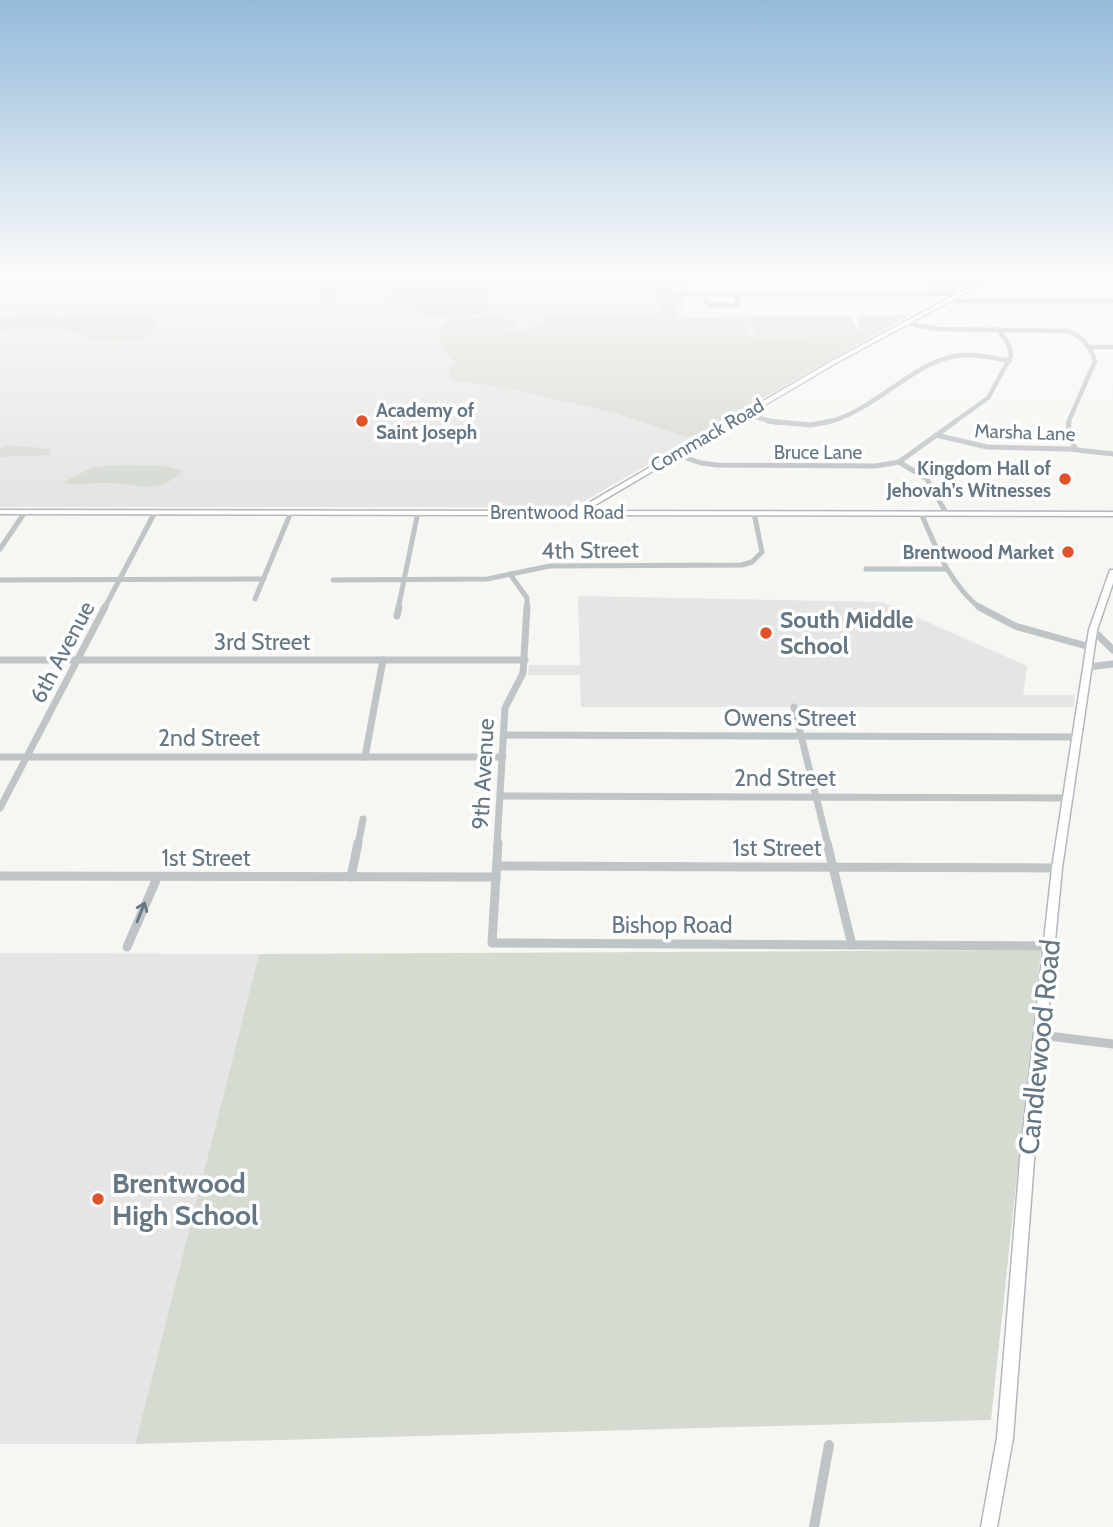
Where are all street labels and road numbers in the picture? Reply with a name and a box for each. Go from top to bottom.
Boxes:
street label: Commack Road [647,394,768,477]
street label: Marsha Lane [974,419,1076,446]
street label: Bruce Lane [774,441,863,464]
street label: Brentwood Road [490,501,624,524]
street label: 4th Street [541,535,639,565]
street label: 6th Avenue [23,596,101,708]
street label: 3rd Street [214,628,310,656]
street label: Owens Street [724,704,857,732]
street label: 9th Avenue [466,717,500,830]
street label: 2nd Street [158,724,260,752]
street label: 2nd Street [734,764,836,792]
street label: 1st Street [732,834,822,862]
street label: 1st Street [161,844,251,872]
street label: Bishop Road [612,911,732,939]
street label: Candlewood Road [1011,938,1067,1156]

